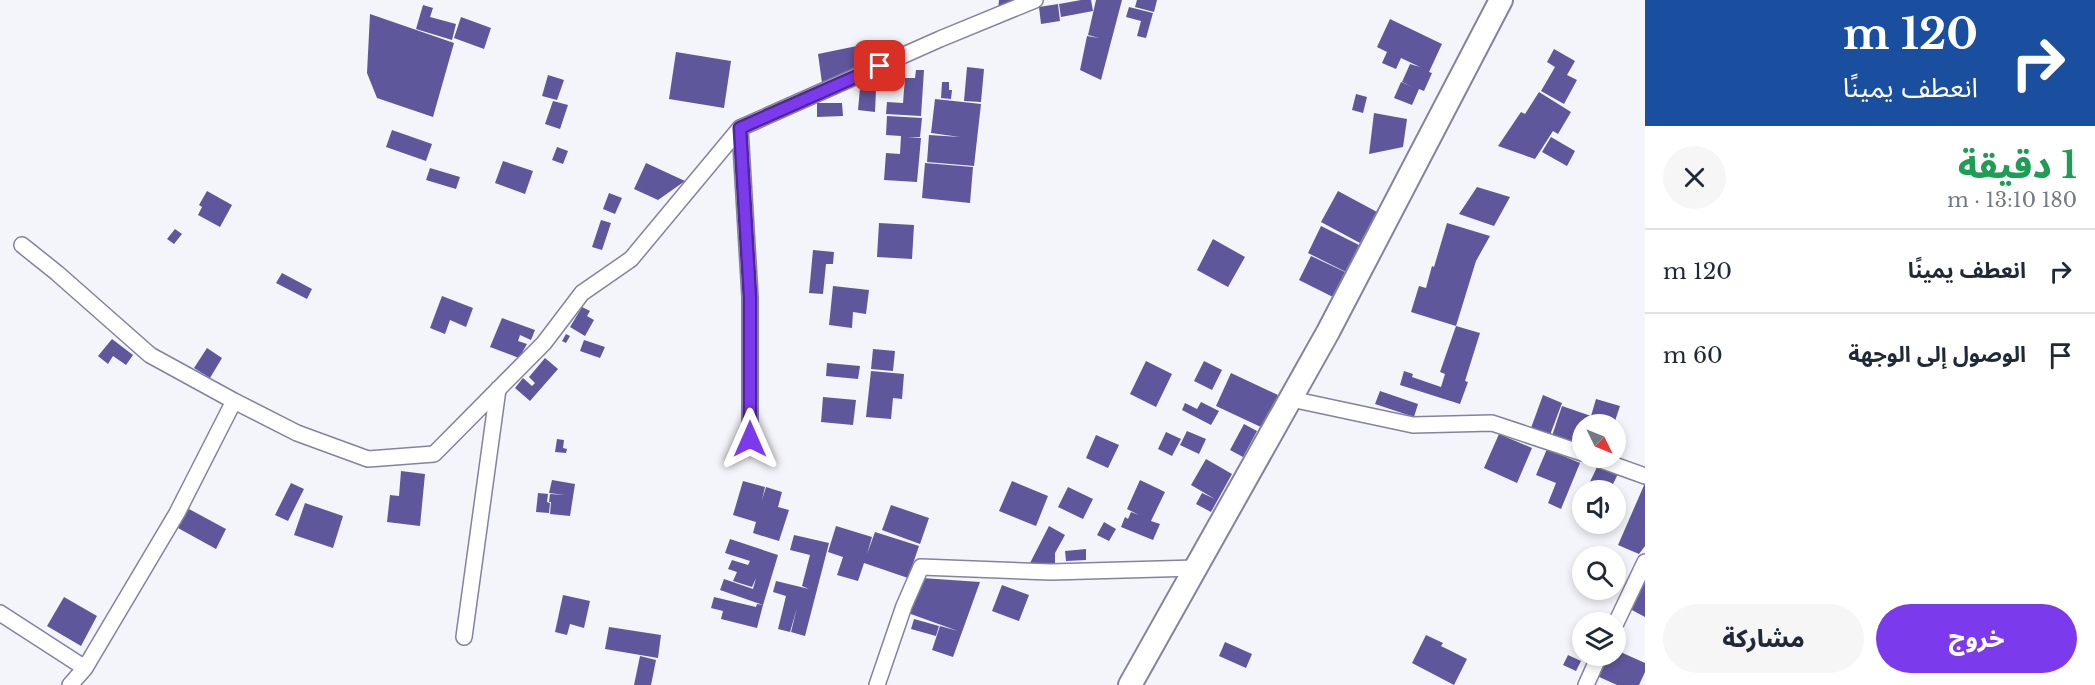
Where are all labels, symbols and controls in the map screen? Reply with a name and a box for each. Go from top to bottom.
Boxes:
text: 120 m [1843,8,1978,60]
icon: right [1999,24,2077,102]
pin [854,40,905,91]
icon: arrive [863,49,896,82]
text: انعطف يمينًا [1843,71,1978,104]
text: 1 دقيقة [1958,143,2077,188]
button: close [1663,146,1726,209]
text: 180 m · 13:10 [1947,188,2077,212]
icon: right [2044,255,2077,288]
text: انعطف يمينًا [1908,257,2026,284]
text: 120 m [1663,258,1732,285]
icon: arrive [2044,339,2077,372]
text: الوصول إلى الوجهة [1848,341,2026,368]
text: 60 m [1663,342,1723,369]
position arrow [718,407,782,471]
north arrow [1572,414,1626,468]
map controls [1572,414,1626,666]
button: sound [1572,480,1626,534]
button: search [1572,546,1626,600]
button: مشاركة [1663,604,1864,673]
button: خروج [1876,604,2077,673]
button: layers [1572,612,1626,666]

